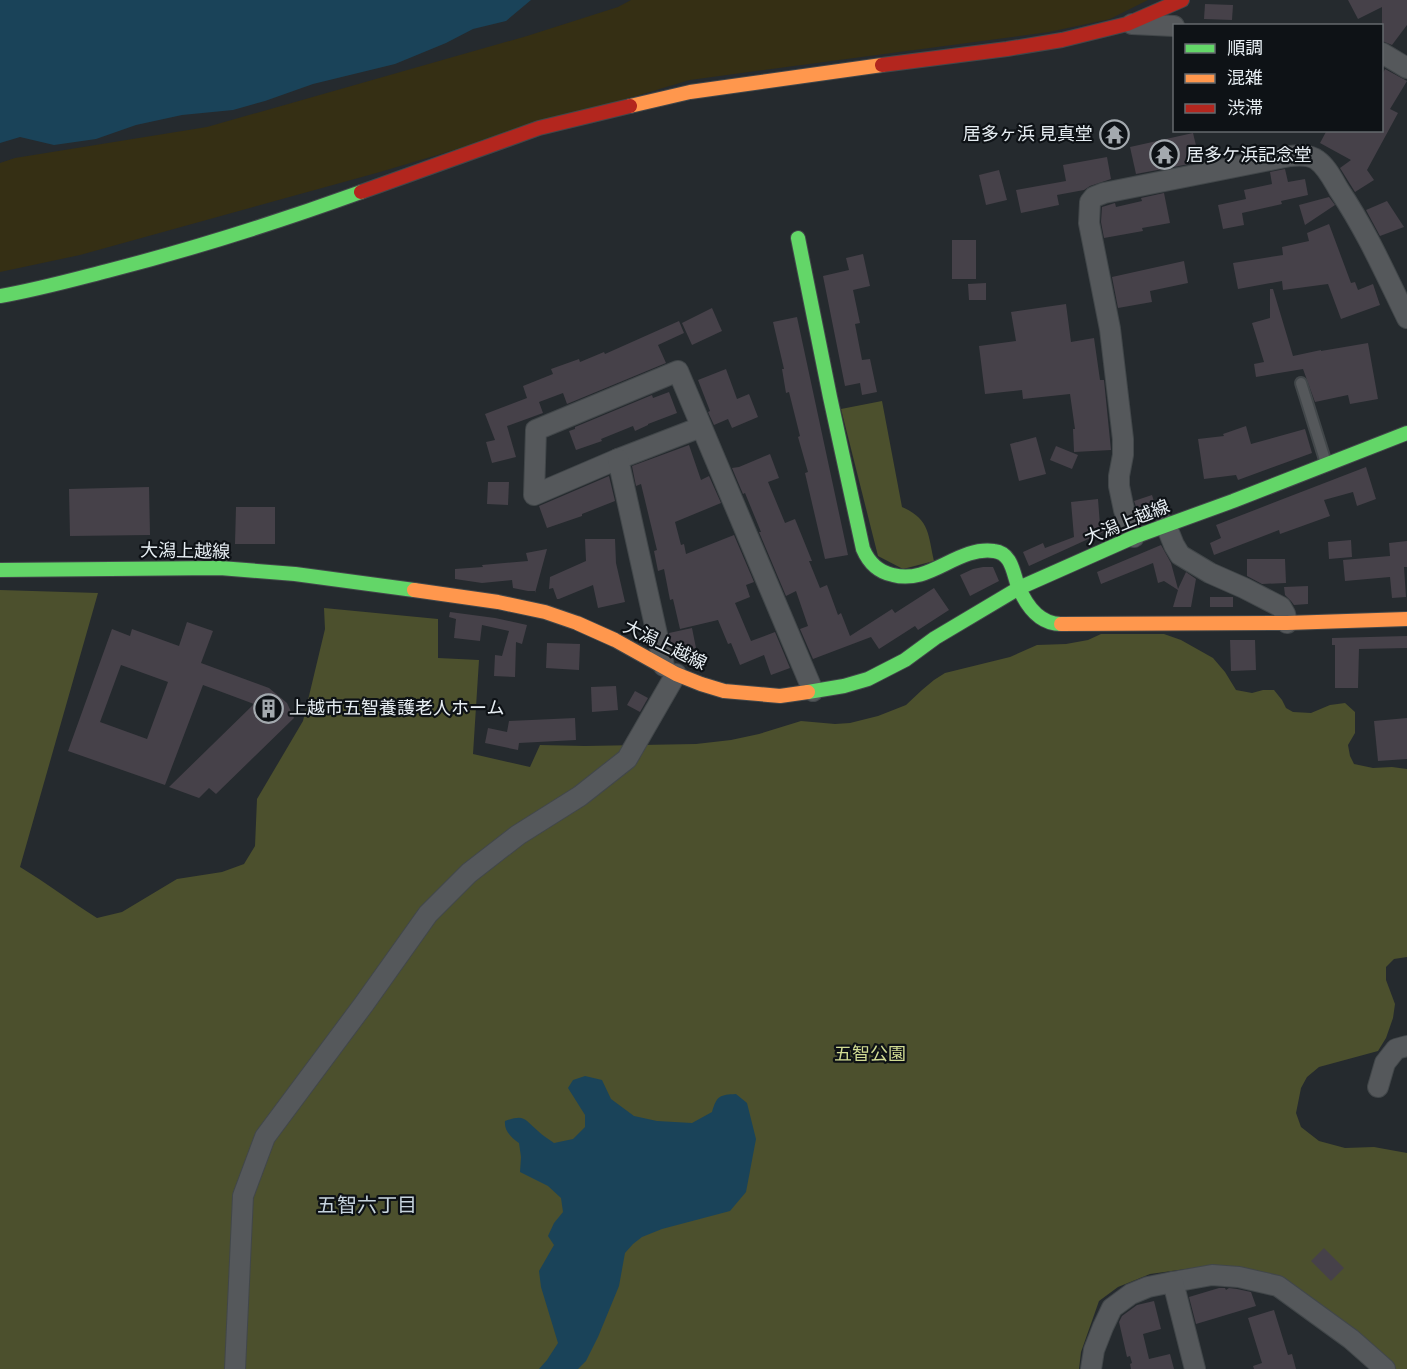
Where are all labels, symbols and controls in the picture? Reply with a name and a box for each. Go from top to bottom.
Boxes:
legend [1173,24,1383,132]
text: 順調 [1227,37,1263,59]
text: 混雑 [1227,67,1263,89]
text: 渋滞 [1227,97,1263,119]
temple icon: 居多ヶ浜 見真堂 [1098,118,1130,150]
place label: 居多ヶ浜 見真堂 [963,123,1093,145]
temple icon: 居多ケ浜記念堂 [1149,139,1181,171]
place label: 居多ケ浜記念堂 [1186,144,1312,166]
street label: 大潟上越線 [1081,495,1173,549]
street label: 大潟上越線 [140,539,230,563]
street label: 大潟上越線 [620,615,710,675]
building icon: 上越市五智養護老人ホーム [252,692,284,724]
place label: 上越市五智養護老人ホーム [289,697,504,719]
park label: 五智公園 [834,1043,906,1065]
district label: 五智六丁目 [317,1194,417,1217]

